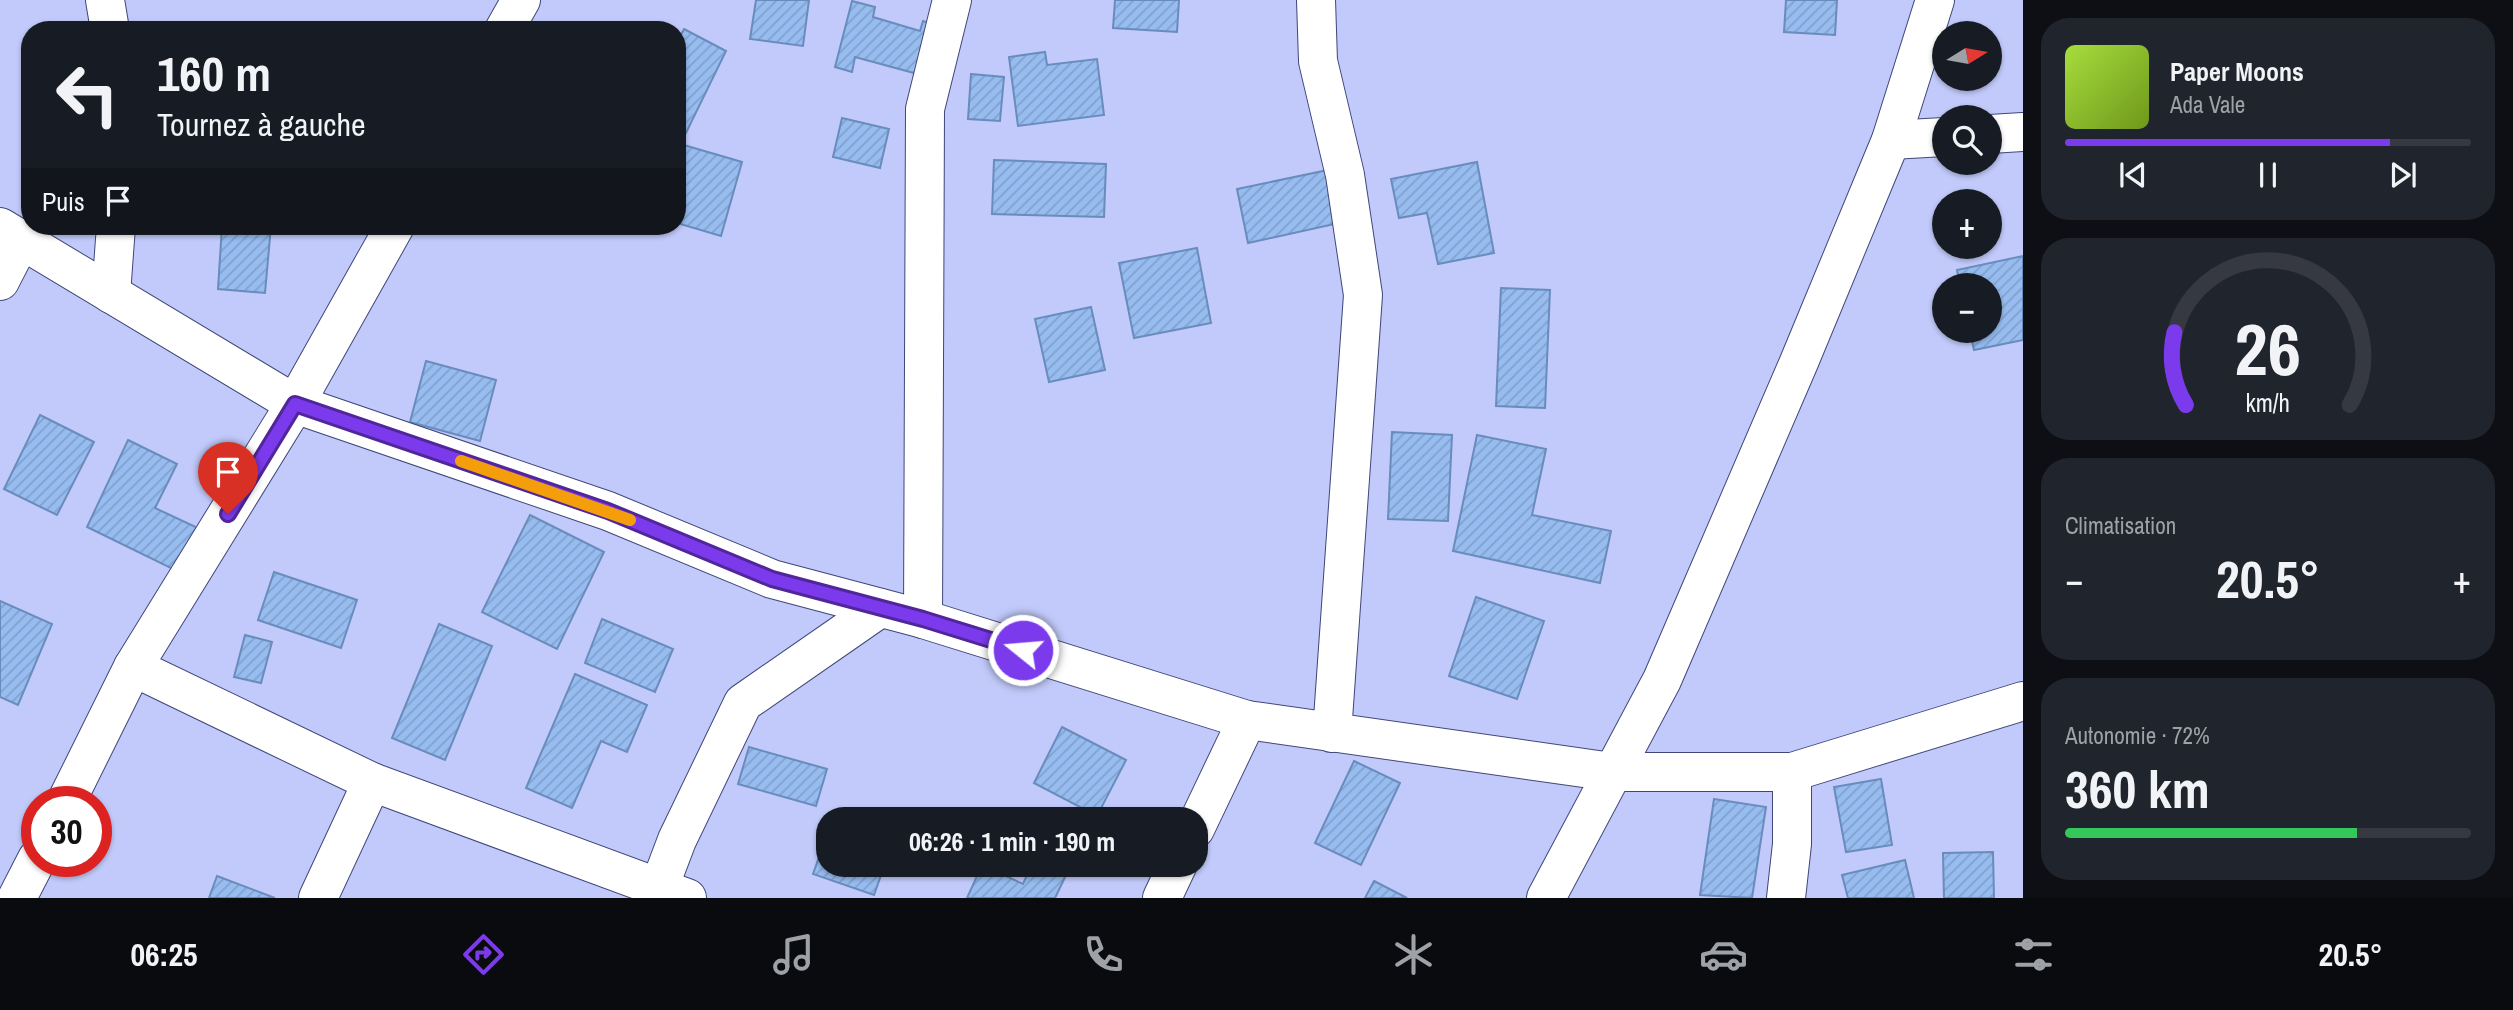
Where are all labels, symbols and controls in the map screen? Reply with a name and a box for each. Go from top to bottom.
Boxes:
north arrow [1932,21,2002,91]
map controls [1932,21,2002,343]
text: 160 m [157,40,271,106]
icon: left [42,49,133,140]
text: Paper Moons [2170,54,2304,89]
text: Ada Vale [2170,89,2245,120]
text: Tournez à gauche [157,103,366,146]
button: search [1932,105,2002,175]
icon: previous [2114,156,2152,194]
icon: pause [2249,156,2287,194]
icon: next [2384,156,2422,194]
icon: arrive [99,182,137,220]
text: Puis [42,184,85,219]
button: + [1932,189,2002,259]
button: − [1932,273,2002,343]
text: 26 [2235,300,2301,398]
text: km/h [2246,386,2290,420]
pin [198,442,258,514]
icon: arrive [209,453,247,491]
text: Climatisation [2065,510,2176,541]
text: 20.5° [2216,544,2320,614]
text: − [2065,554,2083,605]
text: + [2453,554,2471,605]
position arrow [986,613,1060,687]
text: Autonomie · 72% [2065,720,2210,751]
text: 360 km [2065,754,2210,824]
speed limit sign: 30 [21,786,112,877]
text: 06:26 · 1 min · 190 m [909,824,1115,859]
icon: directions [459,930,508,979]
icon: music [769,930,818,979]
icon: phone [1079,930,1128,979]
icon: climate [1389,930,1438,979]
icon: car [1699,930,1748,979]
icon: filters [2009,930,2058,979]
text: 06:25 [131,933,198,976]
text: 20.5° [2319,933,2382,976]

